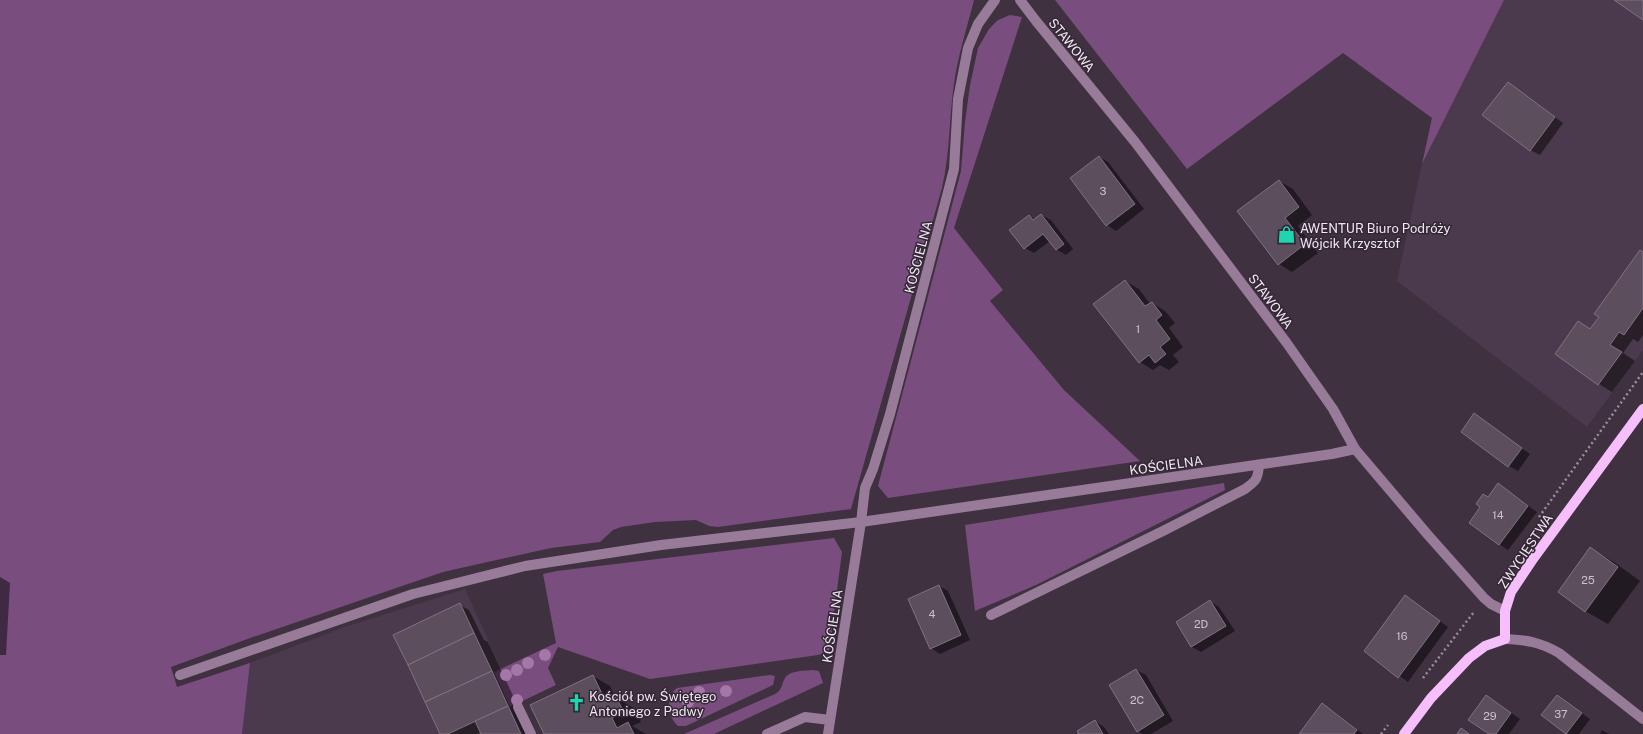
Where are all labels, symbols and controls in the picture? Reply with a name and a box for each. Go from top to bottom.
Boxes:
street label: STAWOWA [1045,16,1098,75]
house number: 3 [1100,185,1107,197]
street label: KOŚCIELNA [901,219,935,295]
place label: AWENTUR Biuro Podróży Wójcik Krzysztof [1300,221,1451,251]
shop icon: AWENTUR Biuro Podróży Wójcik Krzysztof [1277,225,1297,245]
street label: STAWOWA [1245,271,1296,332]
house number: 1 [1136,323,1140,335]
street label: KOŚCIELNA [1128,452,1204,478]
house number: 14 [1492,509,1504,521]
street label: ZWYCIĘSTWA [1495,511,1556,591]
house number: 25 [1581,574,1595,586]
street label: KOŚCIELNA [818,588,846,664]
house number: 4 [929,608,936,620]
house number: 2D [1194,618,1208,630]
house number: 16 [1396,630,1408,642]
place label: Kościół pw. Świętego Antoniego z Padwy [589,688,716,719]
church icon: Kościół pw. Świętego Antoniego z Padwy [566,693,586,713]
house number: 2C [1130,694,1144,706]
house number: 37 [1554,708,1568,720]
house number: 29 [1483,710,1497,722]

